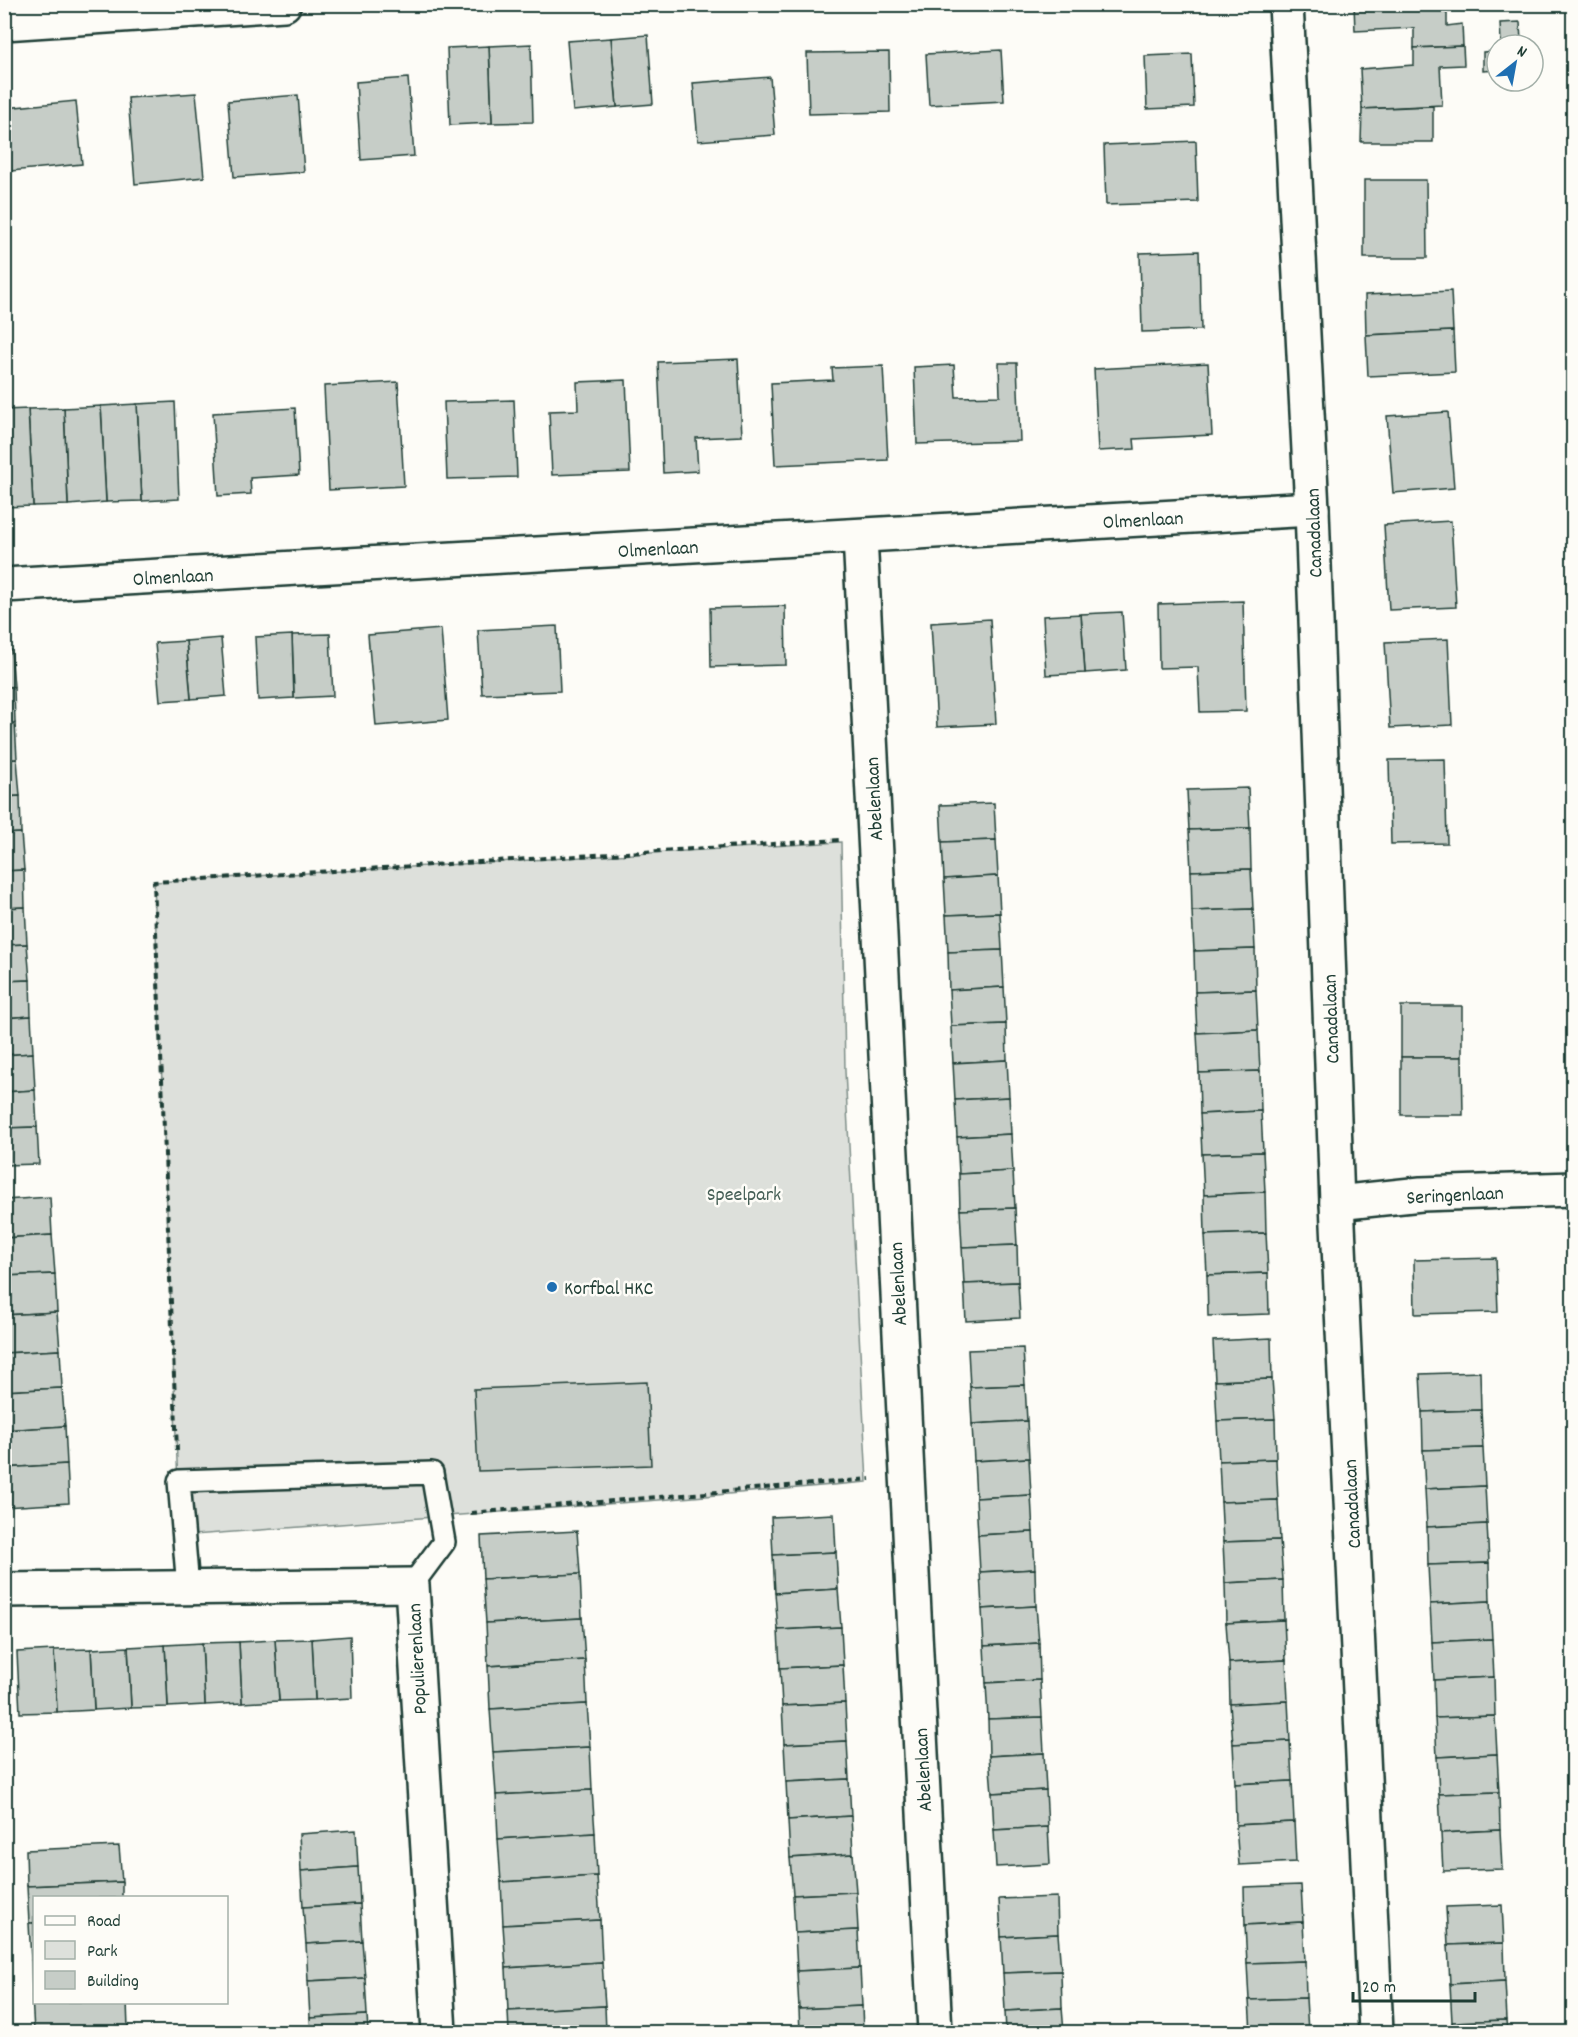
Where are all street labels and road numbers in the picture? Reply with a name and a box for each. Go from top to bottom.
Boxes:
street label: Canadalaan [1300,488,1332,578]
street label: Olmenlaan [1102,506,1184,538]
street label: Olmenlaan [617,535,699,567]
street label: Olmenlaan [132,563,214,595]
street label: Abelenlaan [860,756,892,841]
street label: Canadalaan [1317,974,1349,1064]
street label: Seringenlaan [1406,1180,1505,1214]
street label: Abelenlaan [884,1241,916,1326]
street label: Canadalaan [1338,1458,1370,1549]
street label: Populierenlaan [402,1603,436,1715]
street label: Abelenlaan [909,1727,941,1812]

